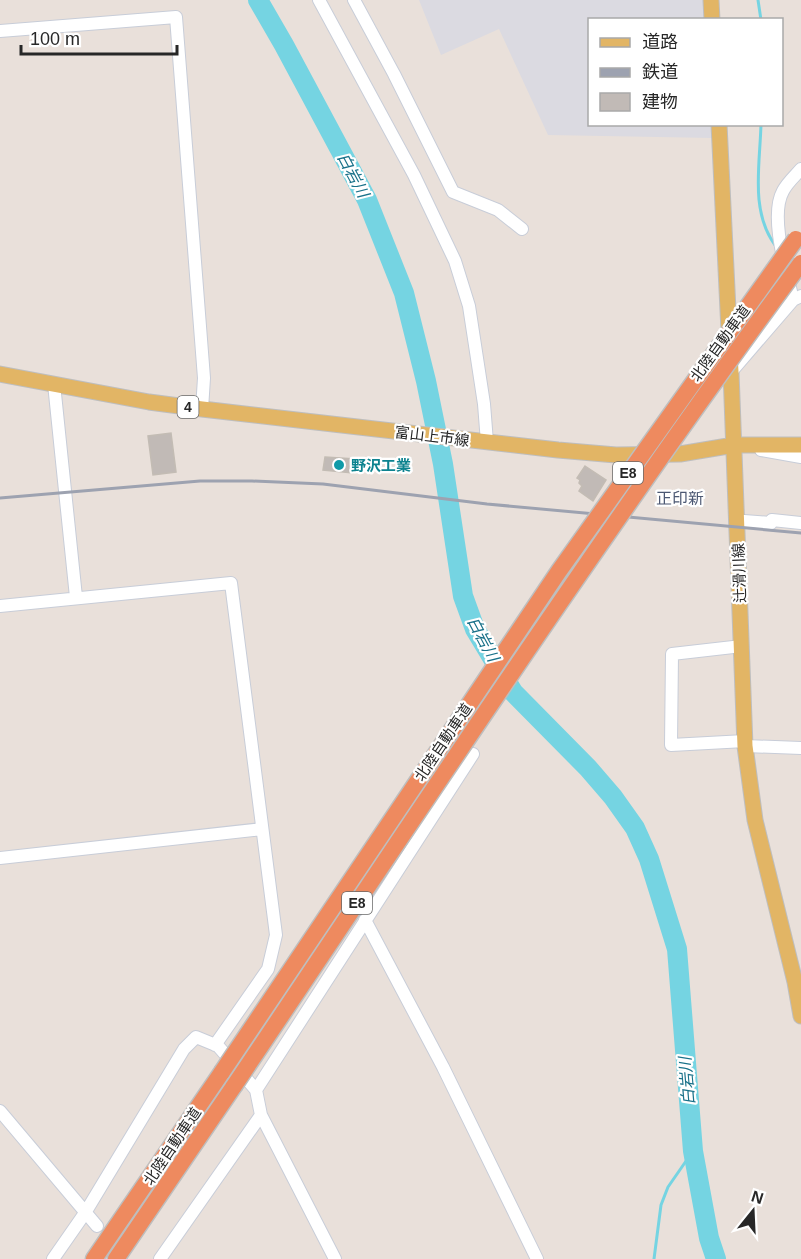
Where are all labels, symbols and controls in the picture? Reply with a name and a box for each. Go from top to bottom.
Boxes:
scale bar [21,18,177,56]
legend [588,18,783,126]
text: 100 m [30,29,80,49]
text: 道路 [642,32,678,52]
text: 鉄道 [642,62,678,82]
text: 建物 [642,92,678,112]
water label: 白岩川 [334,150,373,202]
street label: 北陸自動車道 [687,302,753,384]
road number: 4 [178,396,198,418]
street label: 富山上市線 [394,423,470,449]
place label: 野沢工業 [351,457,411,474]
marker: 野沢工業 [332,458,346,472]
road number: E8 [613,462,643,484]
district label: 正印新 [656,490,704,507]
street label: 辻滑川線 [729,543,749,603]
water label: 白岩川 [464,614,503,666]
street label: 北陸自動車道 [411,700,475,784]
road number: E8 [342,892,372,914]
water label: 白岩川 [676,1054,698,1106]
street label: 北陸自動車道 [140,1104,204,1188]
north arrow [723,1181,783,1241]
text: N [749,1187,766,1207]

